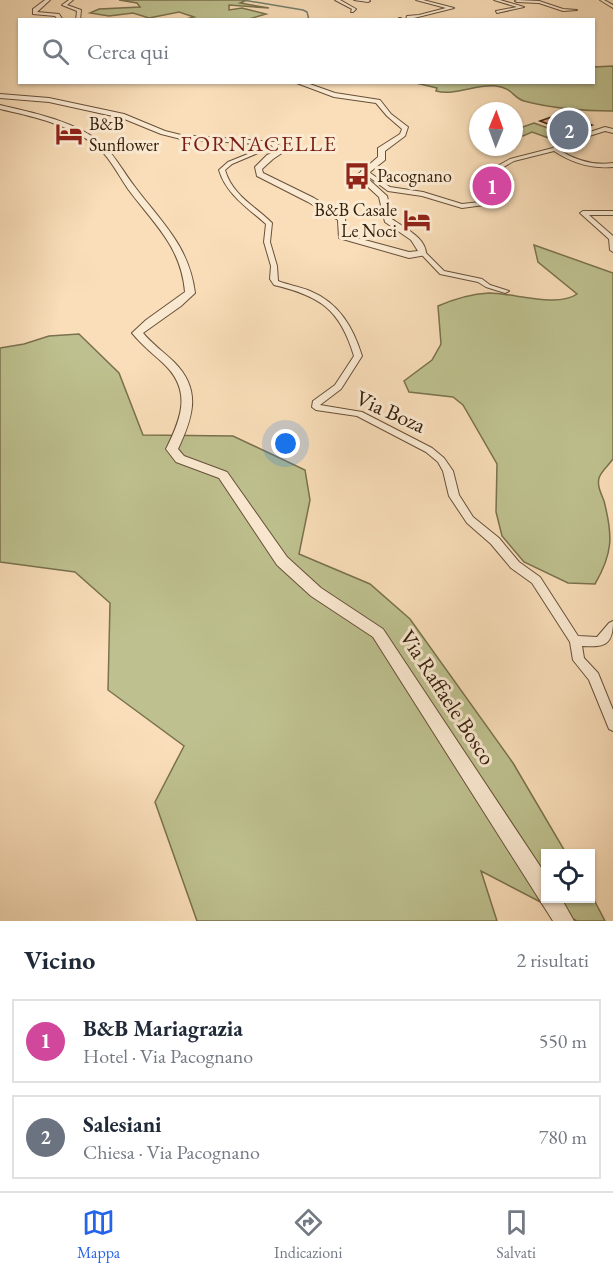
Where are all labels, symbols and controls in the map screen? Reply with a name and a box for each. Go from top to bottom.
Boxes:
search box [18,18,595,84]
icon: search [39,35,72,68]
text: Cerca qui [87,37,169,66]
north arrow [469,102,523,156]
pin: 2 [550,108,588,152]
place label: B&B Sunflower [89,112,159,156]
hotel icon: B&B Sunflower [54,119,84,149]
district label: FORNACELLE [181,129,337,158]
bus stop icon: Pacognano [342,161,372,191]
place label: Pacognano [377,164,452,187]
pin: 1 [472,164,512,208]
place label: B&B Casale Le Noci [314,198,398,242]
hotel icon: B&B Casale Le Noci [402,205,432,235]
street label: Via Boza [351,383,430,440]
your location [271,429,300,458]
street label: Via Raffaele Bosco [393,624,502,770]
map controls [541,849,595,903]
button: locate [541,849,595,903]
text: Vicino [24,943,95,977]
text: 2 risultati [517,947,589,973]
text: B&B Mariagrazia [83,1014,243,1043]
text: 1 [40,1028,51,1054]
text: 550 m [539,1028,587,1054]
text: Hotel · Via Pacognano [83,1043,253,1069]
text: Salesiani [83,1110,162,1139]
text: 2 [40,1124,51,1150]
text: 780 m [539,1124,587,1150]
text: Chiesa · Via Pacognano [83,1139,260,1165]
tab: Mappa [77,1206,120,1263]
tab: Indicazioni [274,1206,342,1263]
tab: Salvati [496,1206,536,1263]

